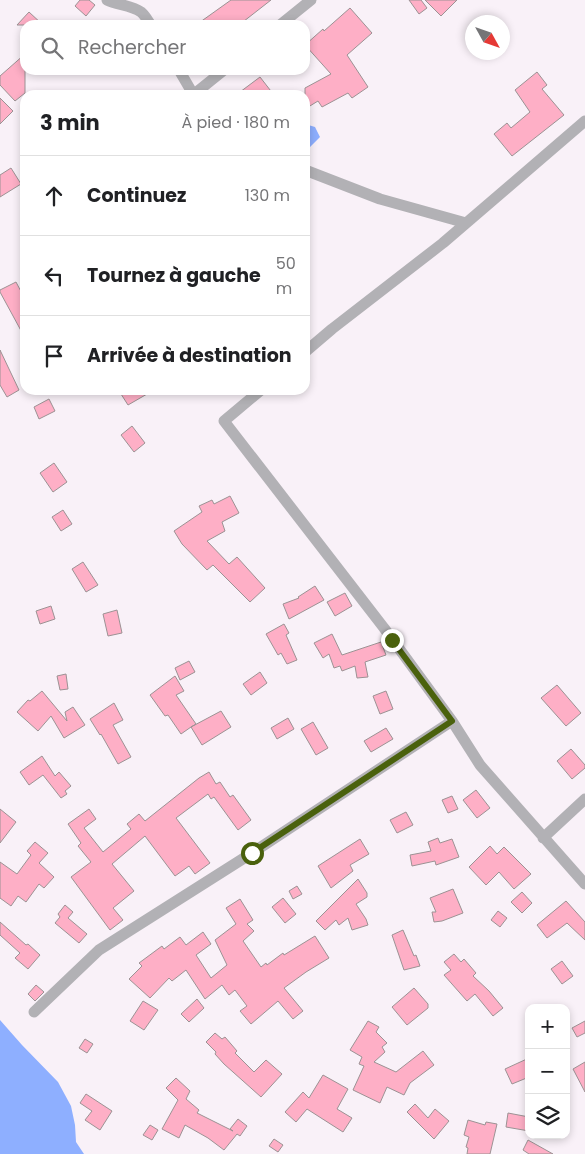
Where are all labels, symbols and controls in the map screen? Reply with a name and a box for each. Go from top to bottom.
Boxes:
north arrow [465,15,510,60]
search box [20,20,310,75]
icon: search [38,34,66,62]
text: Rechercher [78,34,186,61]
text: 3 min [40,108,100,137]
text: À pied · 180 m [182,111,290,134]
icon: ahead [40,182,68,210]
text: Continuez [87,182,186,209]
text: 130 m [245,184,290,207]
text: 50 m [276,252,296,300]
icon: left [40,262,68,290]
text: Tournez à gauche [87,262,261,289]
icon: arrive [40,342,68,370]
text: Arrivée à destination [87,342,292,369]
route end [381,629,404,652]
route start [241,842,264,865]
map controls [525,1004,570,1139]
button: + [525,1004,570,1049]
button: − [525,1049,570,1094]
button: layers [525,1094,570,1139]

